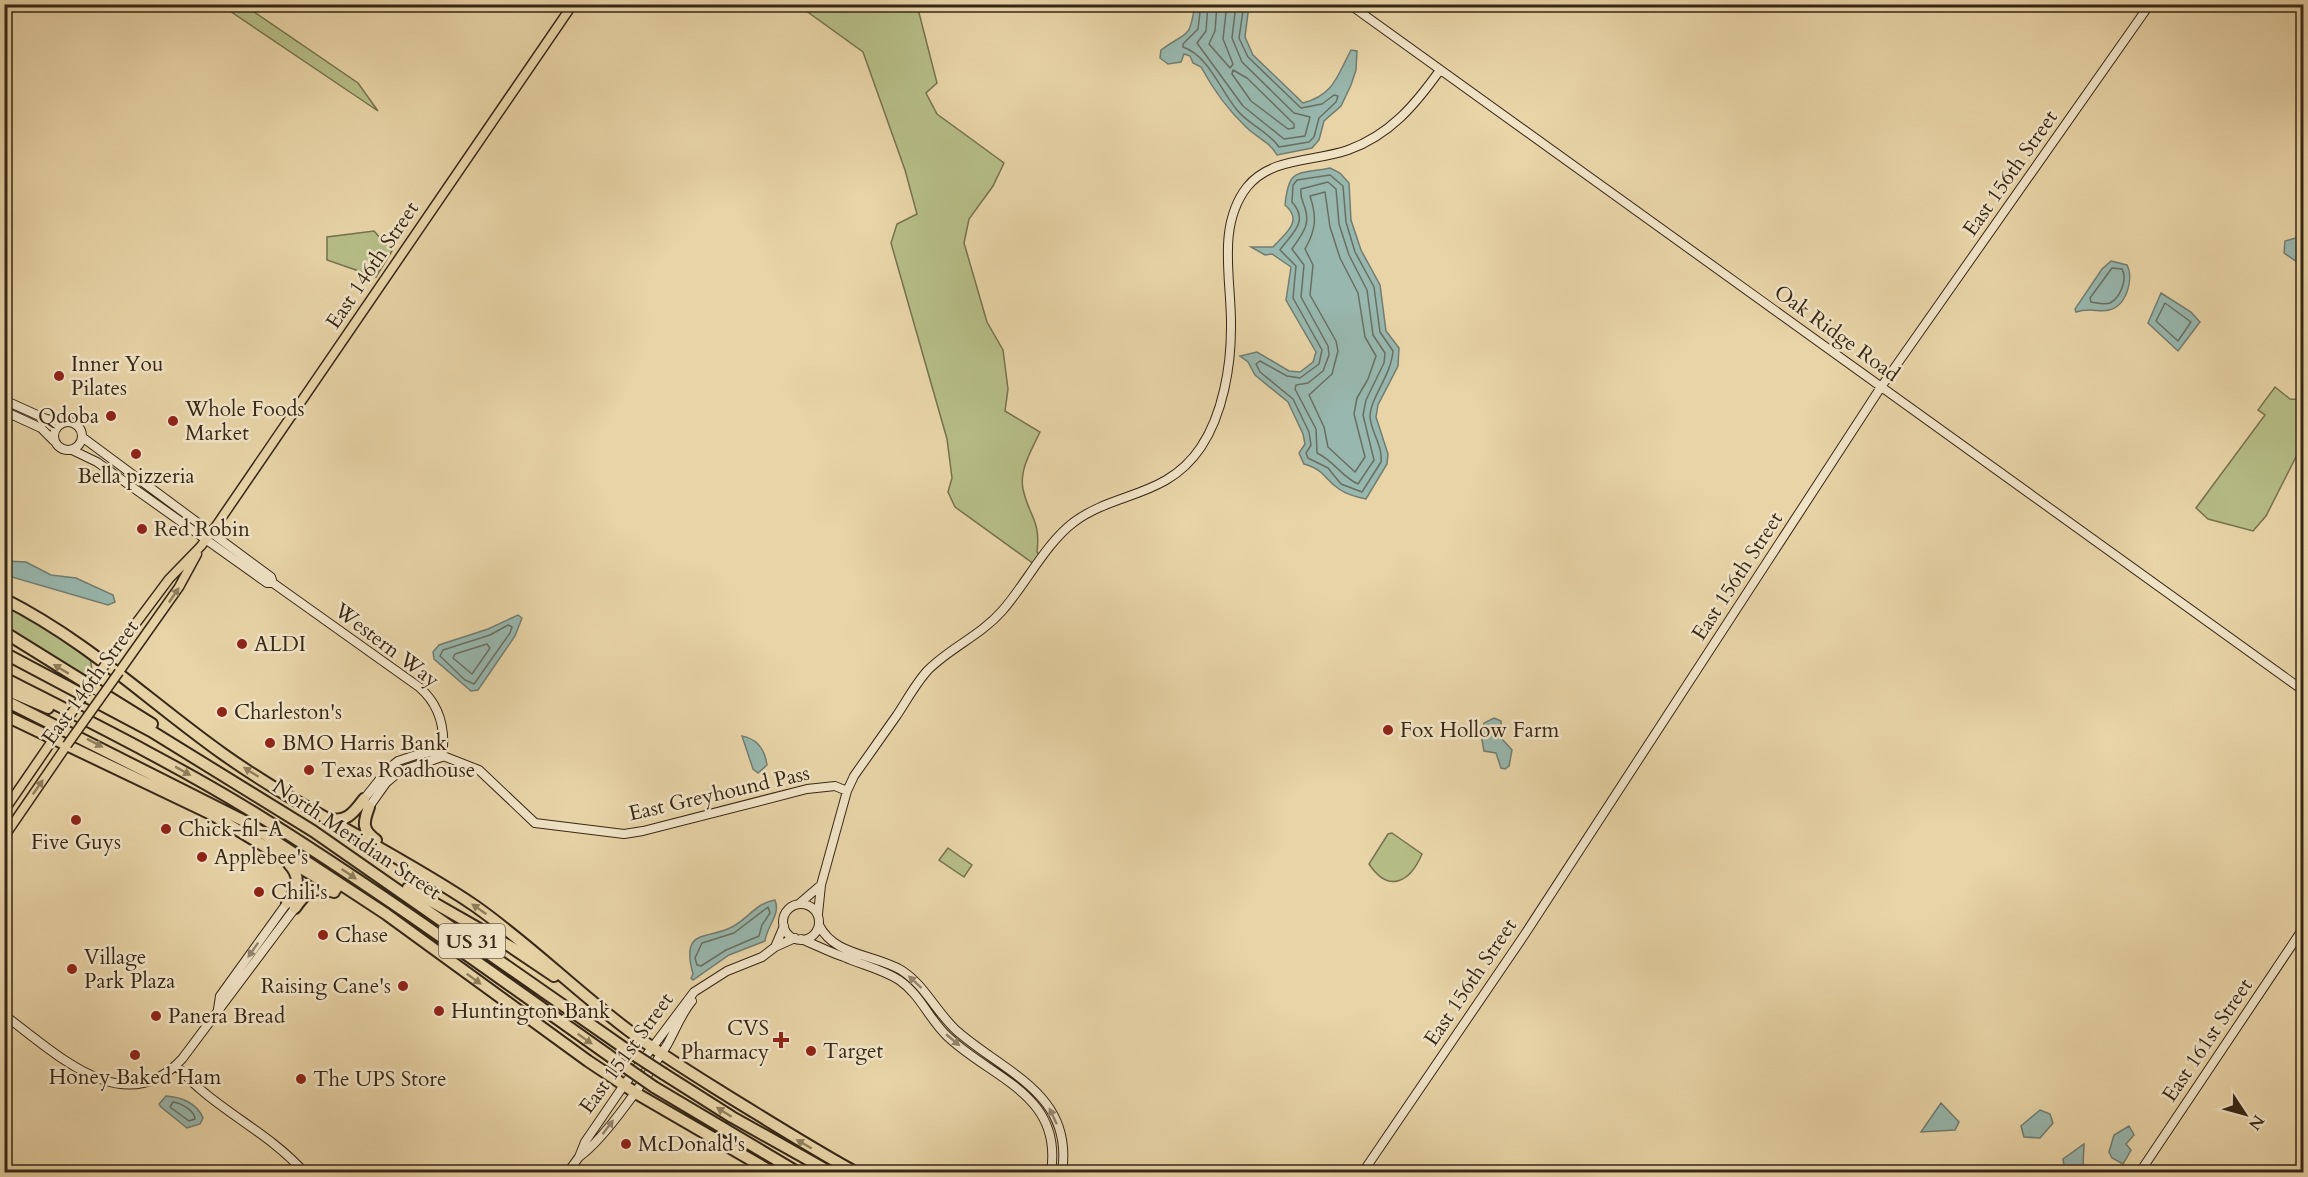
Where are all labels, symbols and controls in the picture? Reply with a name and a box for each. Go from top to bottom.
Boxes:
street label: East 156th Street [1956,104,2065,242]
street label: East 146th Street [319,196,426,335]
street label: Oak Ridge Road [1768,278,1905,389]
place label: Inner You Pilates [71,350,163,403]
marker: Inner You Pilates [52,369,66,383]
place label: Whole Foods Market [184,395,304,448]
place label: Qdoba [38,402,99,431]
marker: Qdoba [104,409,118,423]
marker: Whole Foods Market [166,414,180,428]
marker: Bella pizzeria [129,447,143,461]
place label: Bella pizzeria [77,462,195,491]
street label: East 156th Street [1685,506,1790,646]
place label: Red Robin [154,515,250,544]
marker: Red Robin [135,522,149,536]
one-way arrow [168,587,180,603]
street label: Western Way [327,596,445,694]
street label: East 146th Street [35,614,146,751]
place label: ALDI [254,630,306,659]
marker: ALDI [235,637,249,651]
one-way arrow [53,664,69,675]
place label: Charleston's [234,698,342,727]
marker: Charleston's [215,705,229,719]
place label: Fox Hollow Farm [1400,716,1560,745]
marker: Fox Hollow Farm [1381,723,1395,737]
place label: BMO Harris Bank [282,729,448,758]
marker: BMO Harris Bank [263,736,277,750]
one-way arrow [86,738,104,748]
place label: Texas Roadhouse [321,756,475,785]
street label: East Greyhound Pass [626,759,812,828]
marker: Texas Roadhouse [302,763,316,777]
one-way arrow [175,766,191,777]
one-way arrow [243,767,259,778]
street label: North Meridian Street [267,772,447,907]
one-way arrow [32,779,44,795]
marker: Five Guys [69,813,83,827]
place label: Chick-fil-A [178,815,283,844]
marker: Chick-fil-A [159,822,173,836]
place label: Five Guys [31,828,121,857]
place label: Applebee's [214,843,308,872]
marker: Applebee's [195,850,209,864]
one-way arrow [341,868,357,879]
place label: Chili's [271,878,328,907]
marker: Chili's [252,885,266,899]
one-way arrow [471,904,487,915]
street label: East 156th Street [1417,913,1524,1052]
place label: Chase [335,921,388,950]
road number: US 31 [439,924,505,958]
marker: Chase [316,928,330,942]
one-way arrow [247,942,259,958]
place label: Village Park Plaza [84,943,175,996]
marker: Village Park Plaza [65,962,79,976]
place label: Raising Cane's [261,972,391,1001]
street label: East 161st Street [2155,972,2260,1108]
one-way arrow [465,973,481,985]
one-way arrow [907,975,922,989]
marker: Raising Cane's [396,979,410,993]
street label: East 151st Street [573,986,681,1120]
place label: Huntington Bank [451,997,611,1026]
place label: Panera Bread [168,1002,285,1031]
marker: Huntington Bank [432,1004,446,1018]
marker: Panera Bread [149,1009,163,1023]
place label: CVS Pharmacy [681,1014,769,1067]
one-way arrow [577,1033,593,1044]
marker: CVS Pharmacy [774,1033,788,1047]
one-way arrow [945,1033,960,1046]
place label: Target [823,1037,883,1066]
marker: Target [804,1044,818,1058]
marker: Honey Baked Ham [128,1048,142,1062]
place label: Honey Baked Ham [49,1063,221,1092]
place label: The UPS Store [313,1065,447,1094]
marker: The UPS Store [294,1072,308,1086]
north arrow [2215,1084,2275,1144]
one-way arrow [716,1107,732,1118]
one-way arrow [1048,1107,1057,1124]
text: N [2243,1110,2269,1134]
one-way arrow [602,1119,614,1134]
place label: McDonald's [638,1130,745,1159]
marker: McDonald's [619,1137,633,1151]
one-way arrow [795,1139,812,1149]

